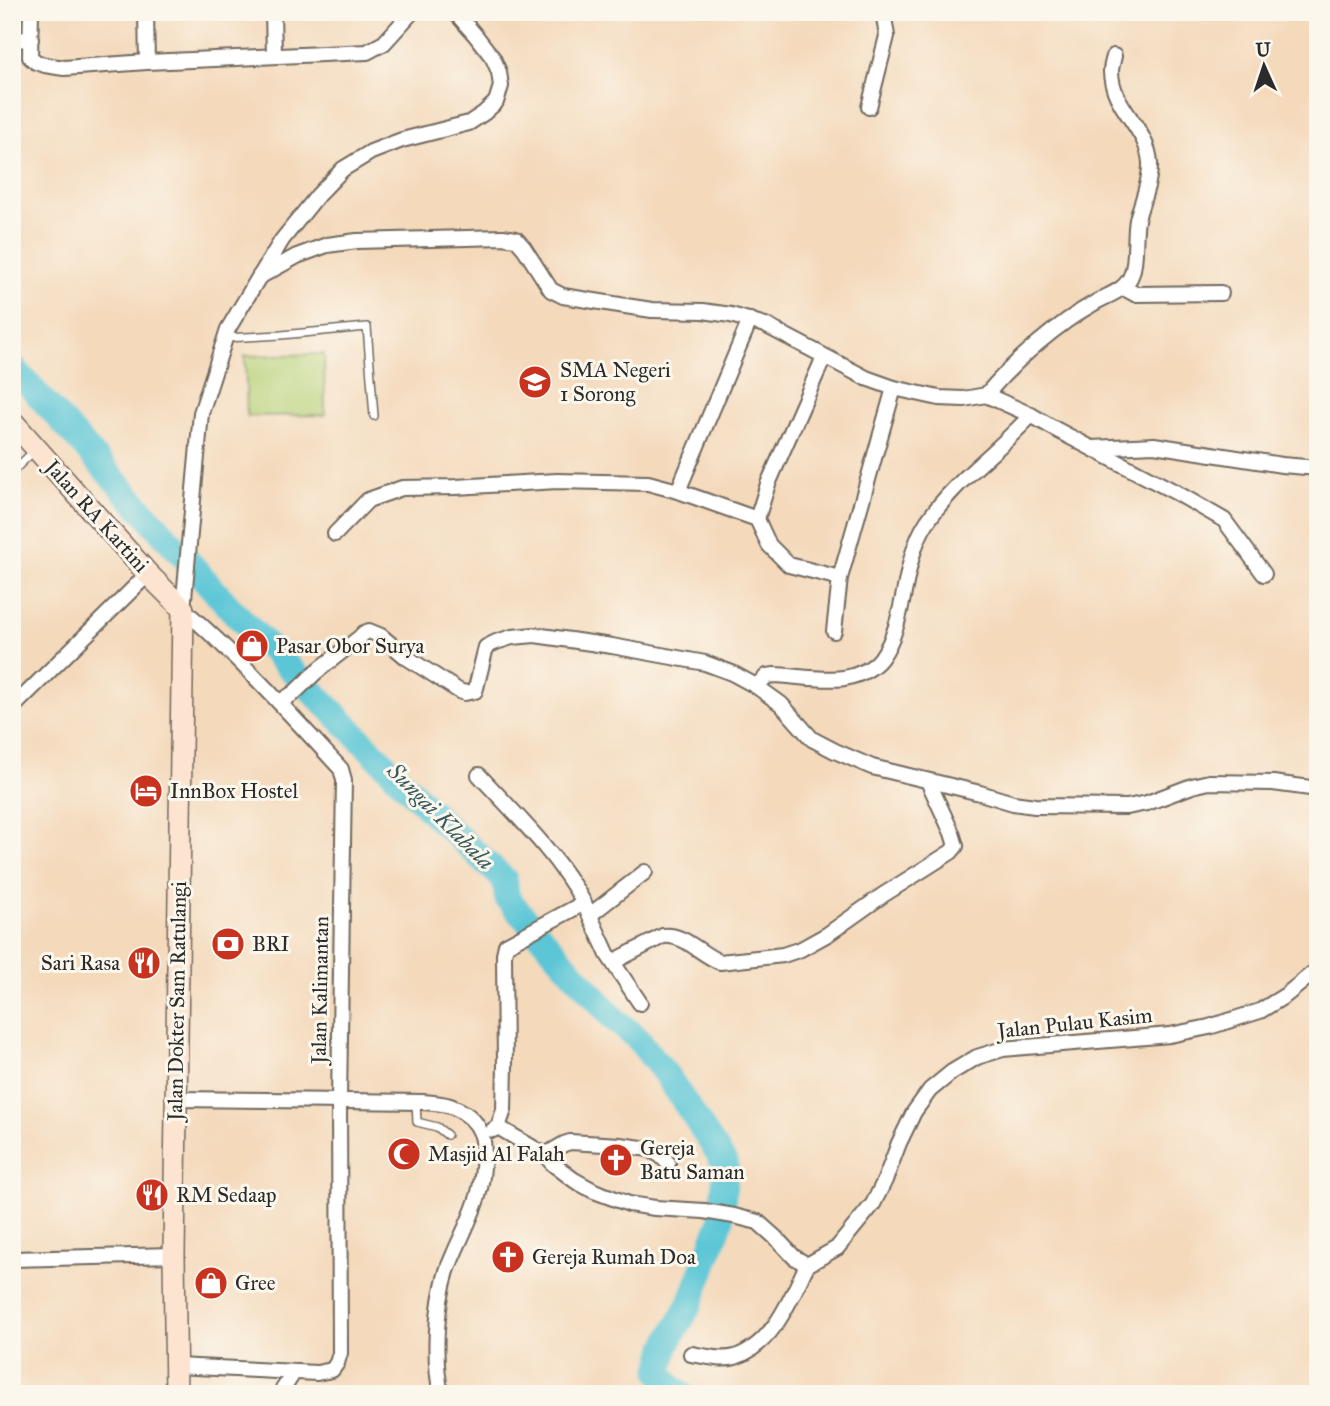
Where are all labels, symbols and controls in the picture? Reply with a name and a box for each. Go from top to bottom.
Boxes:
north arrow [1228,32,1298,102]
text: U [1255,38,1272,61]
place label: SMA Negeri 1 Sorong [560,357,671,407]
school or university icon: SMA Negeri 1 Sorong [516,363,554,401]
street label: Jalan RA Kartini [38,453,155,578]
shop icon: Pasar Obor Surya [233,627,271,665]
place label: Pasar Obor Surya [276,633,425,659]
water label: Sungai Klabala [381,756,500,875]
hotel icon: InnBox Hostel [127,772,165,810]
place label: InnBox Hostel [170,778,299,804]
street label: Jalan Dokter Sam Ratulangi [162,881,192,1123]
street label: Jalan Kalimantan [306,916,334,1066]
bank icon: BRI [209,925,247,963]
place label: BRI [252,931,290,957]
restaurant icon: Sari Rasa [125,944,163,982]
place label: Sari Rasa [41,950,120,976]
street label: Jalan Pulau Kasim [994,1002,1154,1044]
mosque icon: Masjid Al Falah [385,1135,423,1173]
place label: Gereja Batu Saman [640,1135,745,1185]
place label: Masjid Al Falah [428,1141,565,1167]
church icon: Gereja Batu Saman [597,1141,635,1179]
restaurant icon: RM Sedaap [133,1176,171,1214]
place label: RM Sedaap [176,1182,277,1208]
church icon: Gereja Rumah Doa [489,1238,527,1276]
place label: Gereja Rumah Doa [532,1244,696,1270]
shop icon: Gree [192,1264,230,1302]
place label: Gree [235,1270,276,1296]

